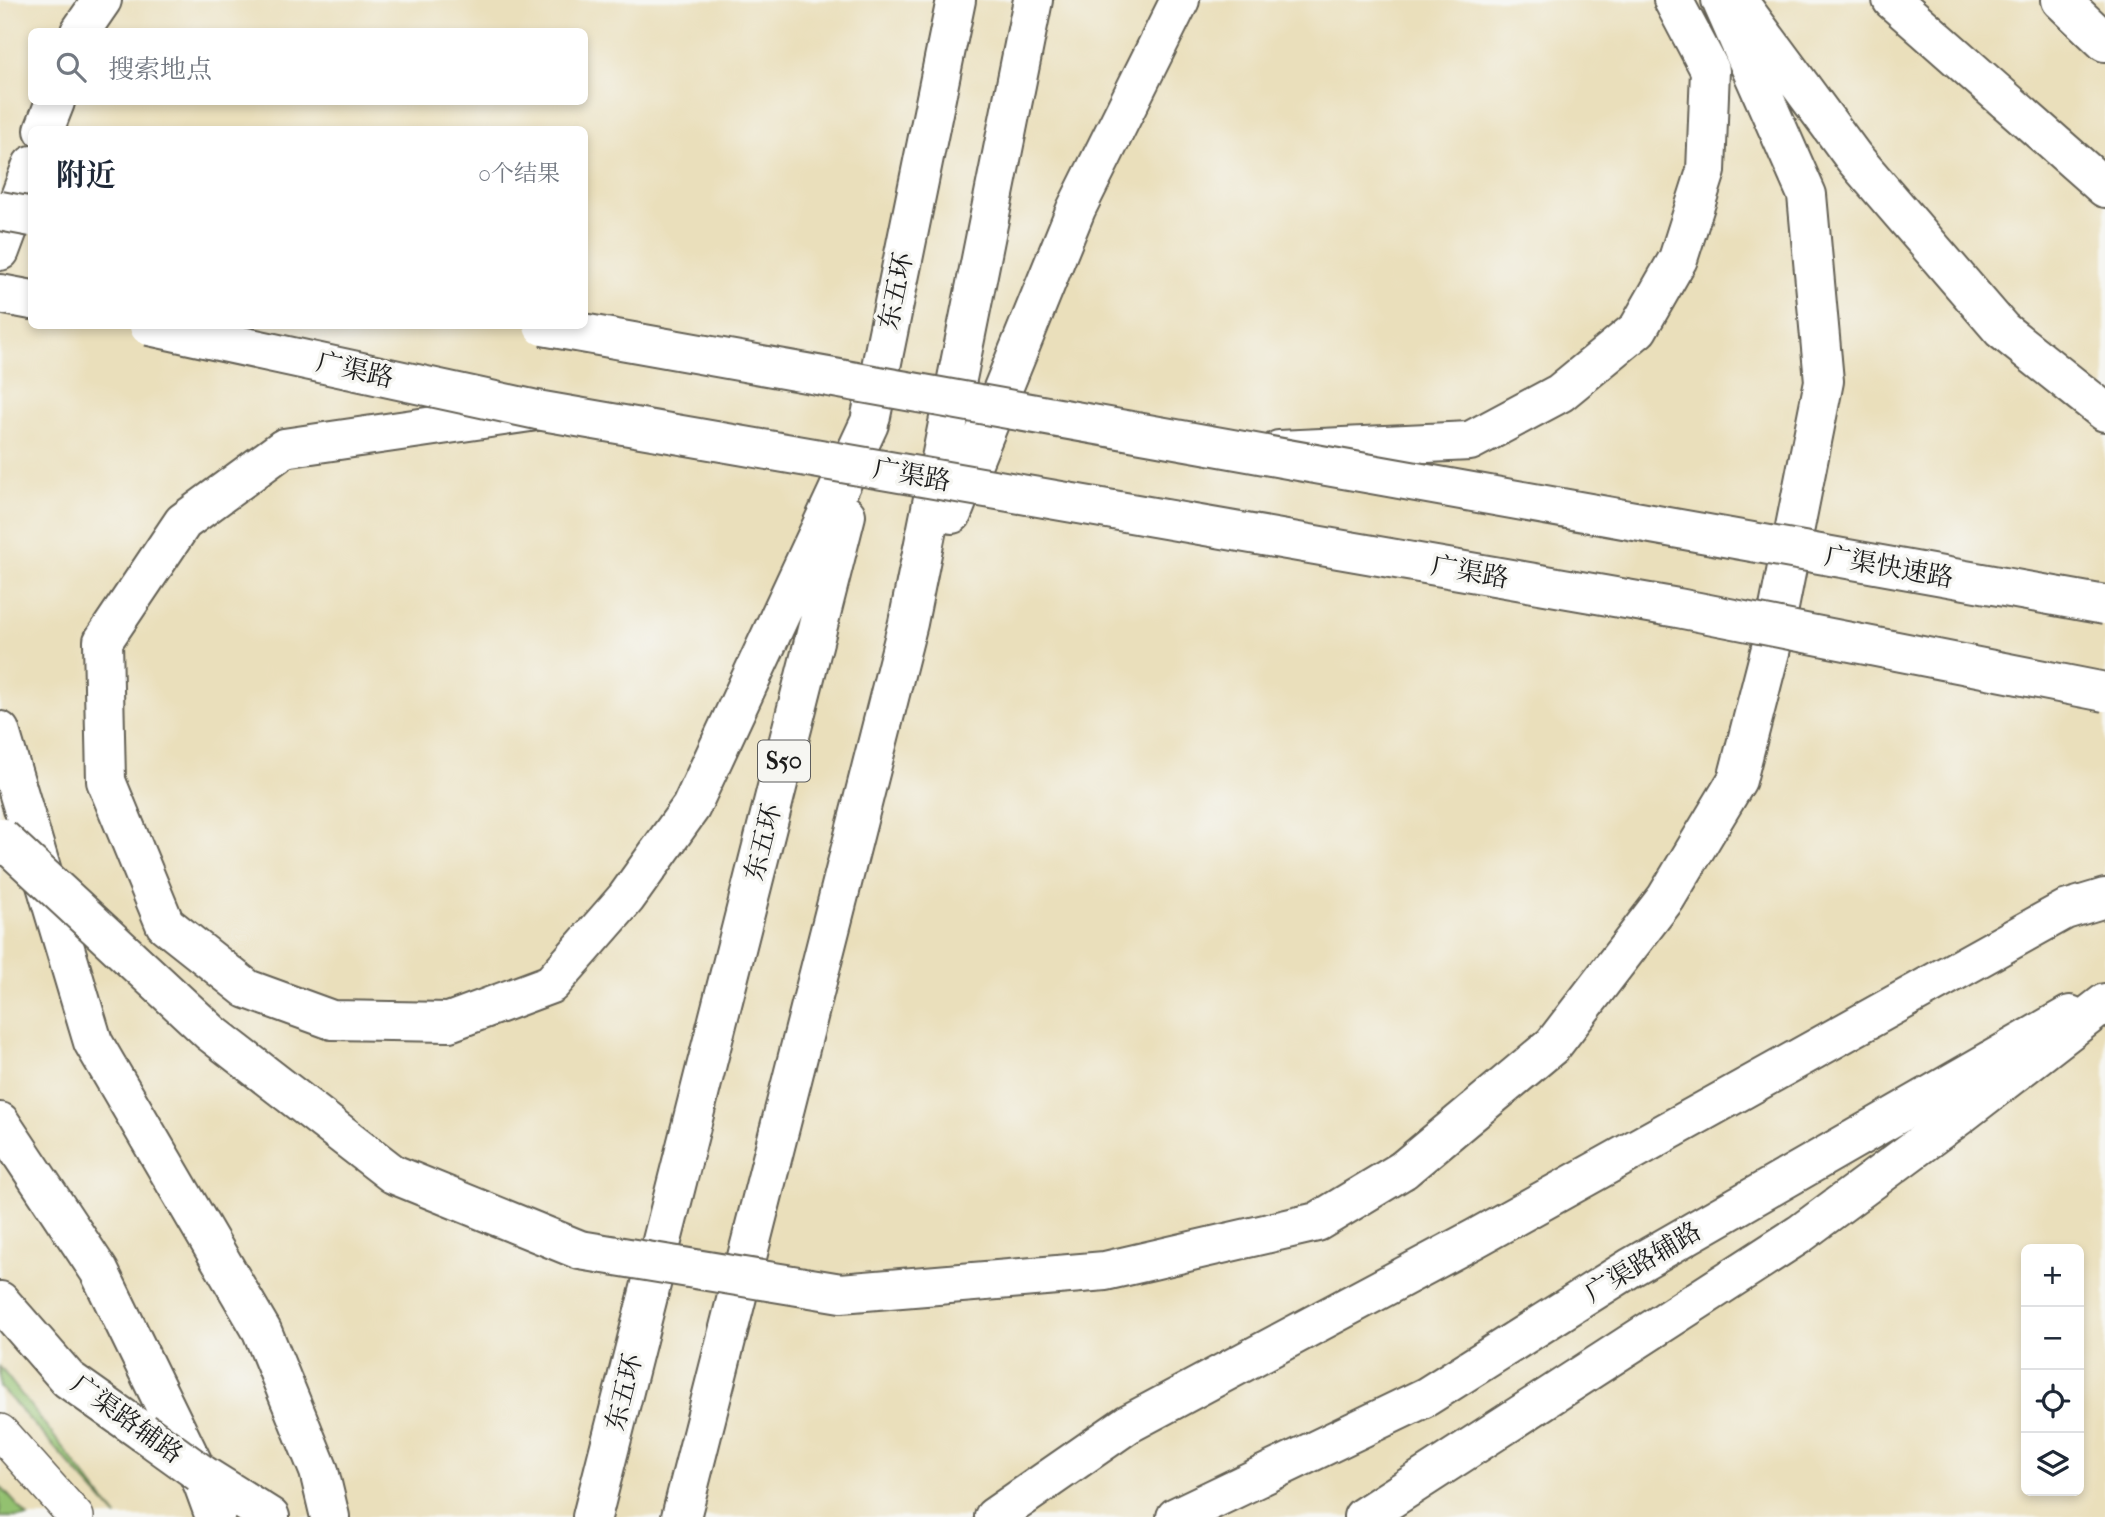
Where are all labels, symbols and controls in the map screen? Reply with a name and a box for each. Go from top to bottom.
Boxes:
search box [28,28,588,105]
icon: search [52,48,90,86]
text: 搜索地点 [108,54,212,85]
text: 附近 [56,158,116,193]
text: 0个结果 [478,160,560,187]
street label: 东五环 [873,250,919,332]
street label: 广渠路 [314,346,396,394]
street label: 广渠路 [871,453,953,497]
street label: 广渠快速路 [1822,540,1956,594]
street label: 广渠路 [1429,550,1511,594]
road number: S50 [758,740,810,782]
street label: 东五环 [739,800,787,884]
street label: 广渠路辅路 [1579,1215,1707,1309]
map controls [2021,1244,2084,1496]
button: + [2021,1244,2084,1307]
button: − [2021,1307,2084,1370]
street label: 东五环 [600,1350,648,1434]
street label: 广渠路辅路 [65,1368,189,1470]
button: locate [2021,1370,2084,1433]
button: layers [2021,1433,2084,1496]

